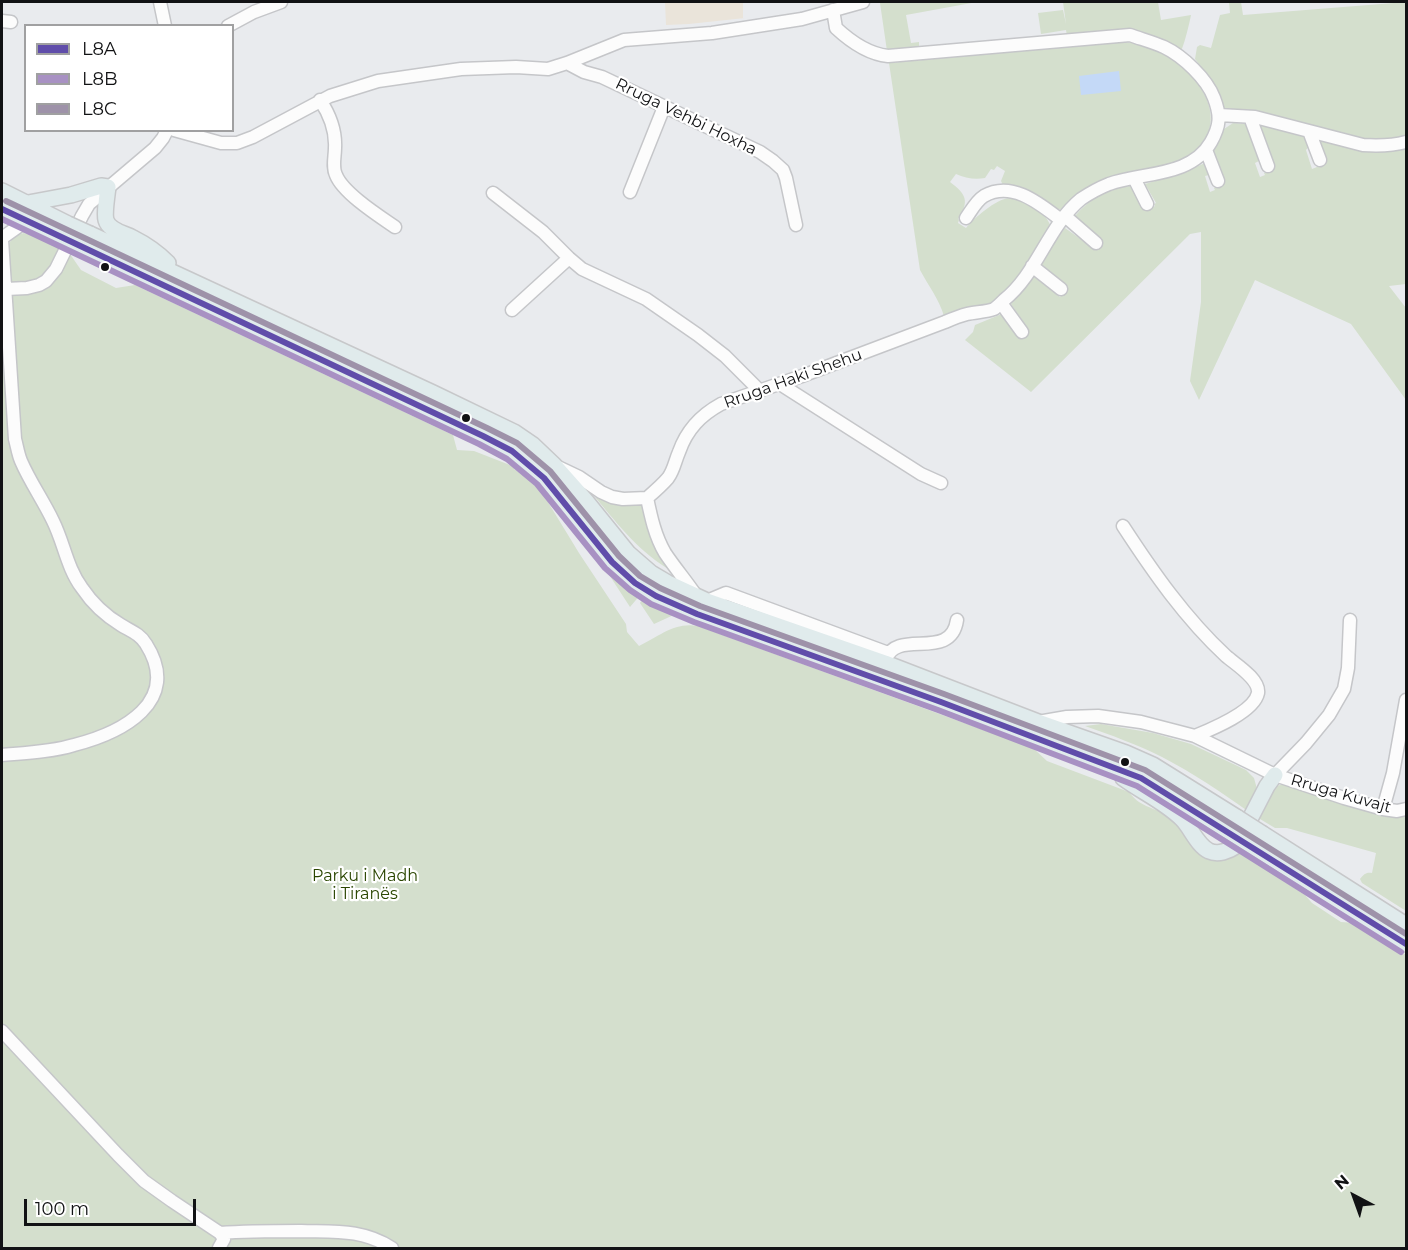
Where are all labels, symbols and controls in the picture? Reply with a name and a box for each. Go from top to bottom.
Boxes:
legend [24,24,234,132]
text: L8A [82,38,117,60]
text: L8B [82,68,118,90]
street label: Rruga Vehbi Hoxha [612,74,760,160]
text: L8C [82,98,117,120]
unlabelled marker [99,261,111,273]
street label: Rruga Haki Shehu [721,345,865,413]
unlabelled marker [460,412,472,424]
unlabelled marker [1119,756,1131,768]
street label: Rruga Kuvajt [1288,770,1394,818]
park label: Parku i Madh i Tiranës [312,866,418,904]
north arrow [1324,1166,1384,1226]
text: N [1331,1171,1353,1193]
scale bar [27,1187,200,1225]
text: 100 m [35,1198,89,1220]

